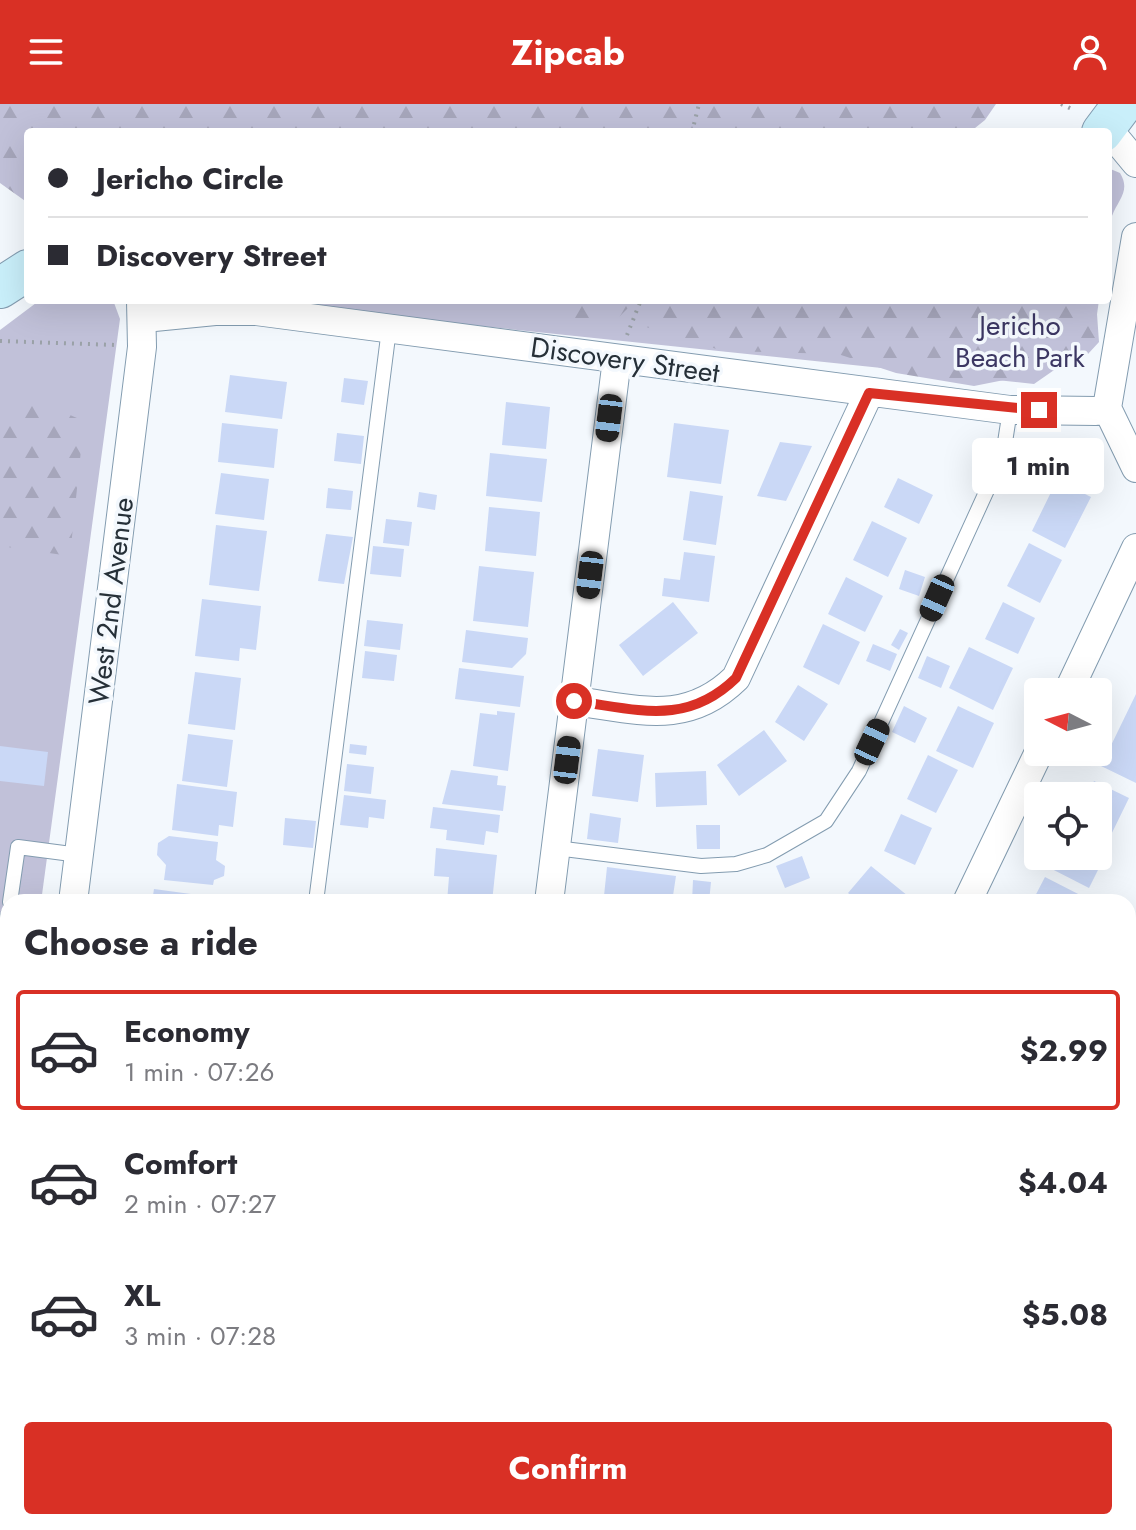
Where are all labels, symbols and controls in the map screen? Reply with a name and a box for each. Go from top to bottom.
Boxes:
text: Zipcab [511,26,625,78]
icon: menu [24,30,68,74]
icon: person [1068,30,1112,74]
text: Jericho Circle [96,157,284,200]
text: Discovery Street [96,234,327,277]
park label: Jericho Beach Park [955,305,1086,378]
street label: Discovery Street [528,326,722,394]
route end [1021,392,1057,428]
car [594,393,624,443]
callout: 1 min [973,438,1105,494]
text: 1 min [1006,447,1070,485]
street label: West 2nd Avenue [78,495,144,707]
car [575,550,605,600]
car [916,571,958,625]
north arrow [1024,678,1112,766]
map controls [1024,678,1112,870]
route start [556,683,592,719]
car [851,715,893,769]
car [552,735,582,785]
button: locate [1024,782,1112,870]
text: Choose a ride [24,916,258,968]
text: Economy [124,1010,250,1053]
icon: car [28,1014,100,1086]
text: $2.99 [1020,1029,1108,1072]
text: 1 min · 07:26 [124,1053,274,1091]
text: Comfort [124,1142,237,1185]
icon: car [28,1146,100,1218]
text: $4.04 [1018,1161,1108,1204]
text: 2 min · 07:27 [124,1185,276,1223]
text: XL [124,1274,160,1317]
icon: car [28,1278,100,1350]
text: $5.08 [1022,1293,1108,1336]
text: 3 min · 07:28 [124,1317,276,1355]
button: Confirm [24,1422,1112,1514]

